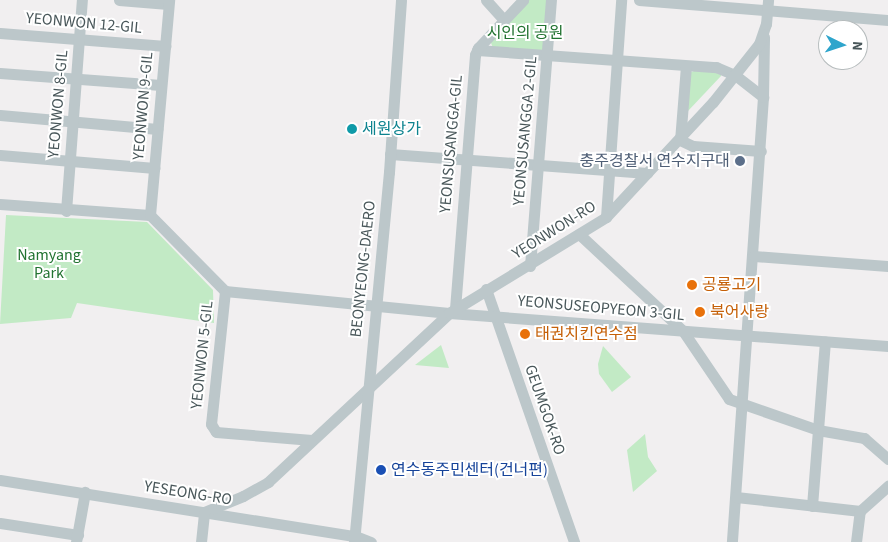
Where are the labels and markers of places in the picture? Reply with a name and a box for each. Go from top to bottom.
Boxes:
place label: 세원상가 [362,119,421,139]
marker: 세원상가 [346,123,358,135]
place label: 충주경찰서 연수지구대 [580,151,730,171]
marker: 충주경찰서 연수지구대 [734,155,746,167]
place label: 공룡고기 [702,275,761,295]
marker: 공룡고기 [686,279,698,291]
place label: 북어사랑 [710,302,769,322]
marker: 북어사랑 [694,306,706,318]
place label: 태권치킨연수점 [535,324,638,344]
marker: 태권치킨연수점 [519,328,531,340]
place label: 연수동주민센터(건너편) [391,460,548,480]
marker: 연수동주민센터(건너편) [375,464,387,476]

